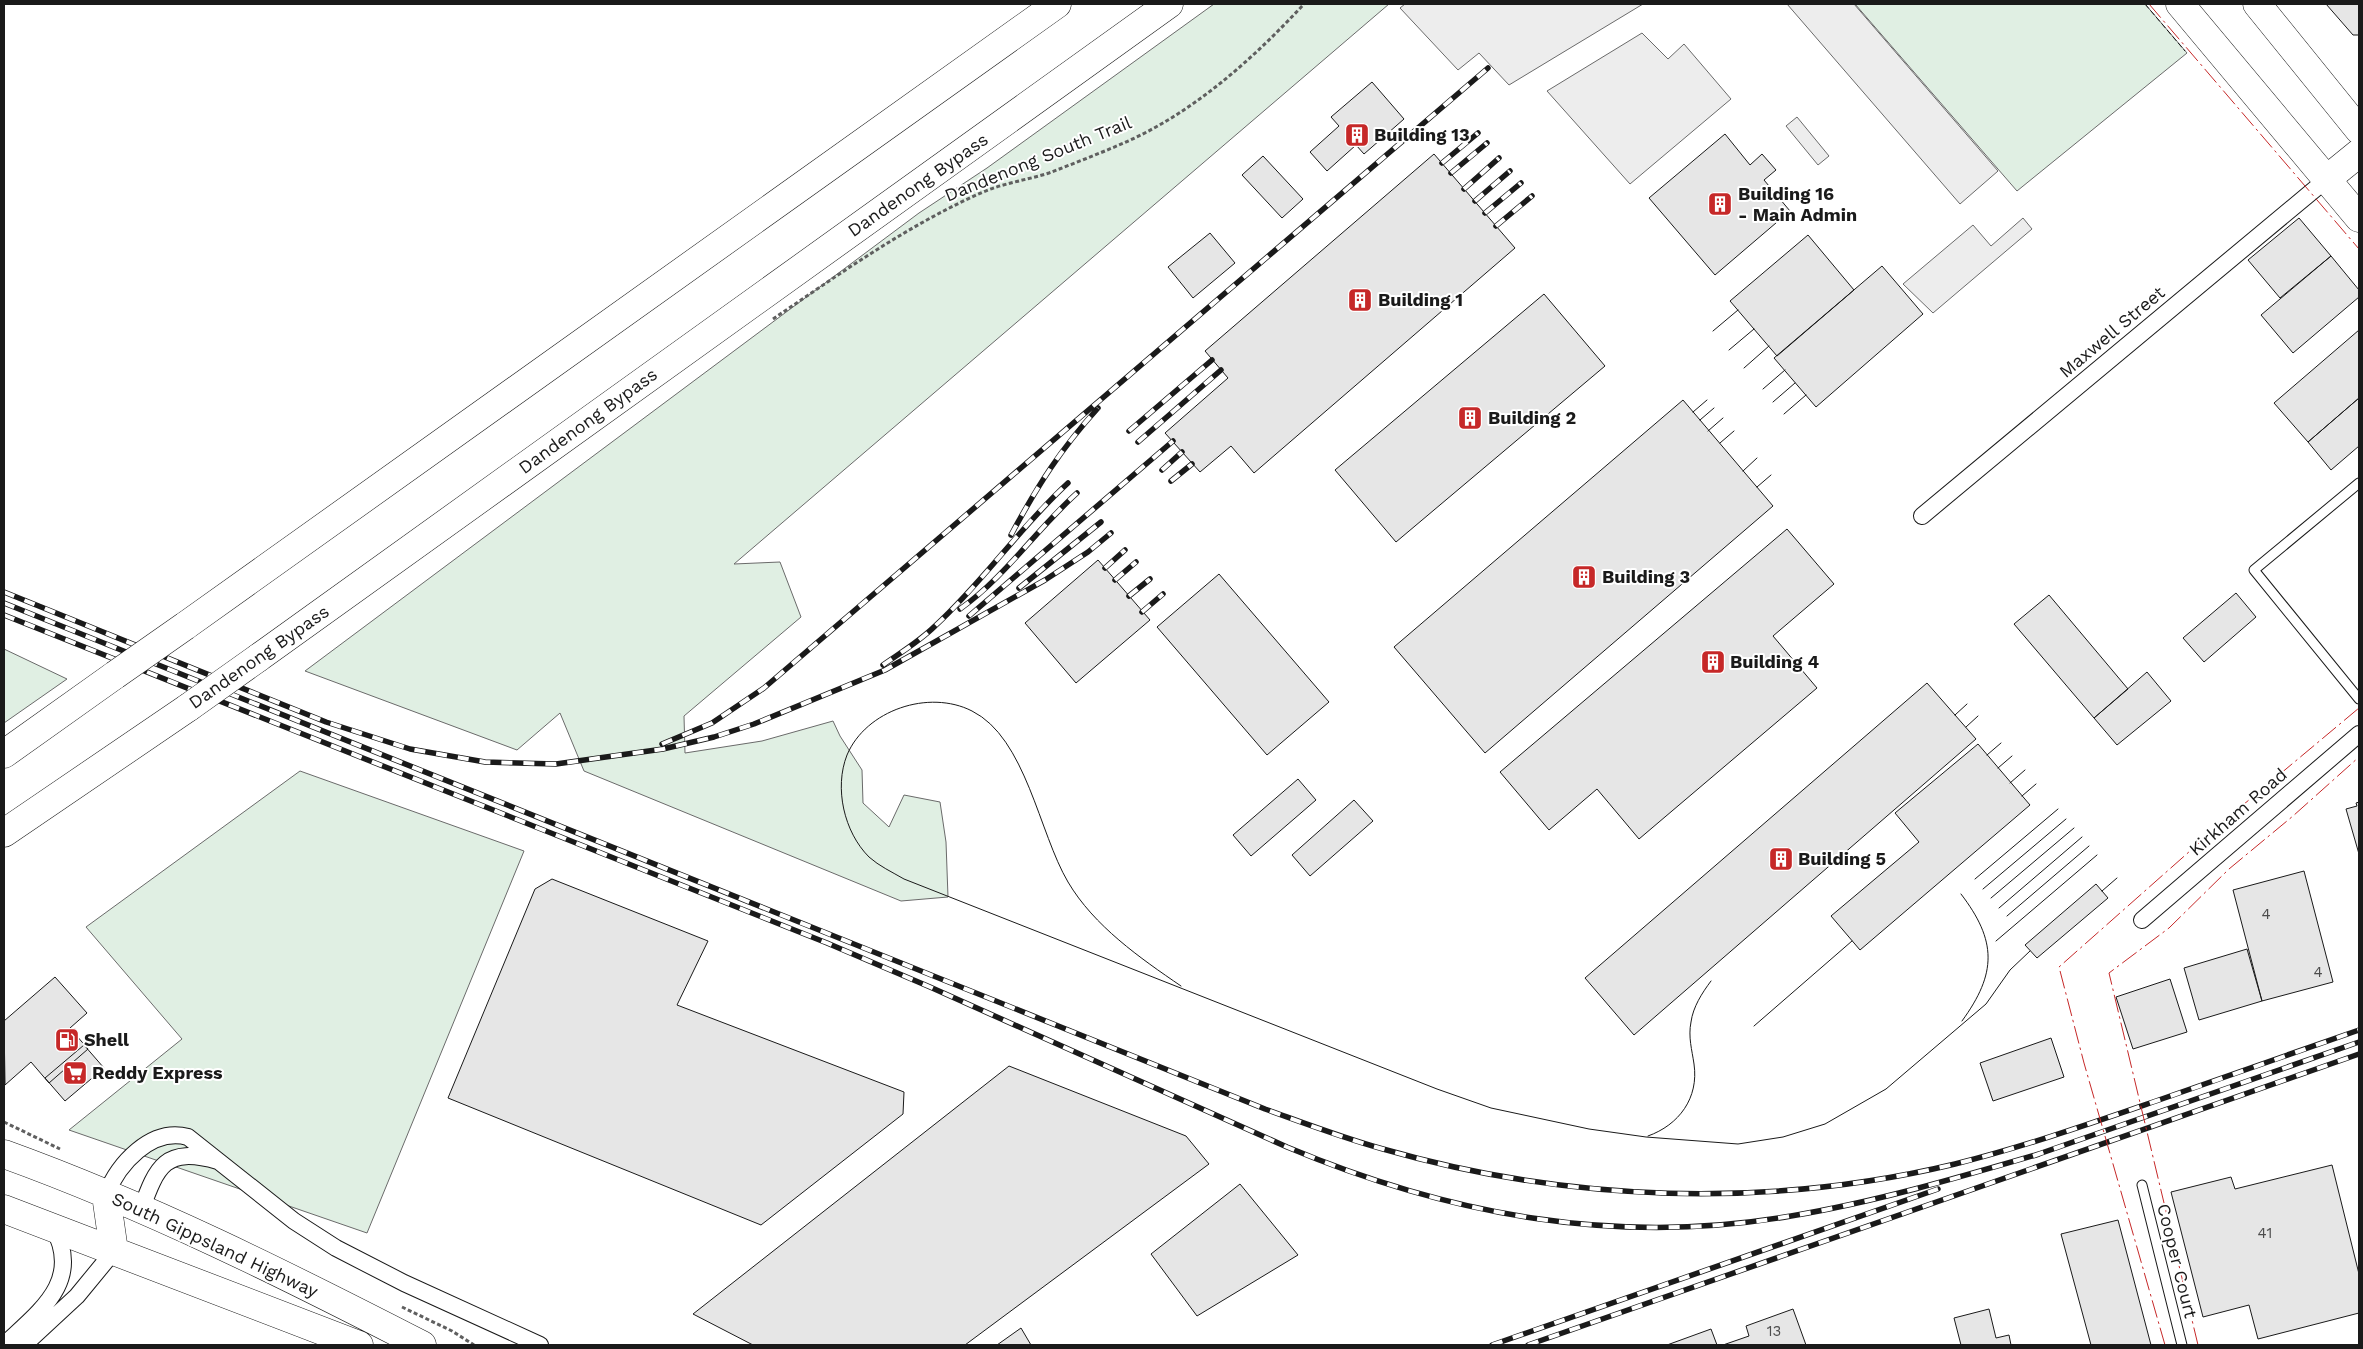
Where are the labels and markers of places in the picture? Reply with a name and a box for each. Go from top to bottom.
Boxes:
building icon: Building 13 [1344,122,1370,148]
place label: Building 13 [1374,124,1470,145]
place label: Building 16 - Main Admin [1738,183,1857,225]
building icon: Building 16 - Main Admin [1707,191,1733,217]
building icon: Building 1 [1347,287,1373,313]
place label: Building 1 [1378,289,1463,310]
building icon: Building 2 [1457,405,1483,431]
place label: Building 2 [1488,407,1576,428]
building icon: Building 3 [1571,564,1597,590]
place label: Building 3 [1602,566,1690,587]
building icon: Building 4 [1700,649,1726,675]
place label: Building 4 [1730,651,1819,672]
building icon: Building 5 [1768,846,1794,872]
place label: Building 5 [1798,848,1886,869]
fuel station icon: Shell [54,1027,80,1053]
place label: Shell [84,1029,129,1050]
supermarket icon: Reddy Express [62,1060,88,1086]
place label: Reddy Express [92,1062,223,1083]

